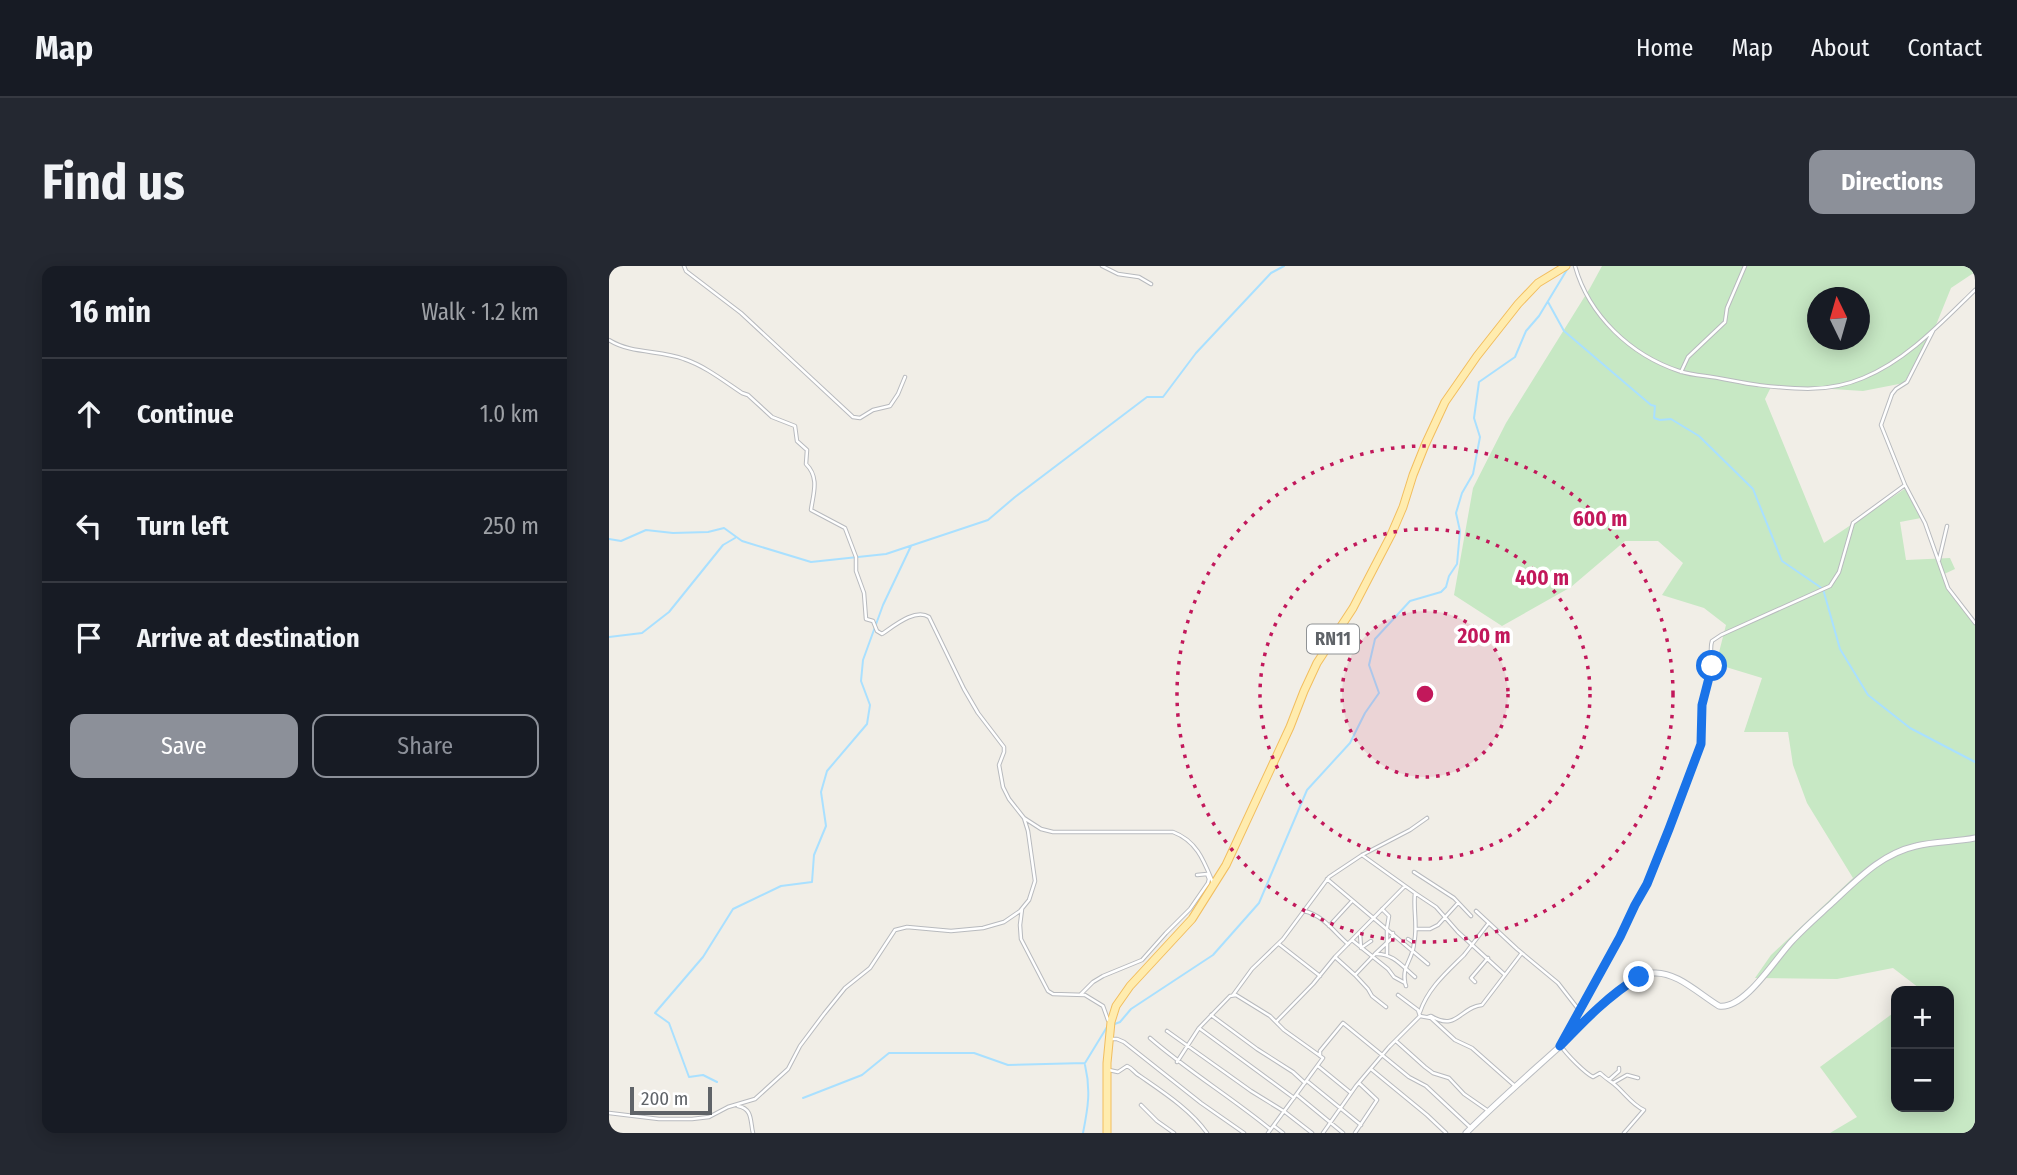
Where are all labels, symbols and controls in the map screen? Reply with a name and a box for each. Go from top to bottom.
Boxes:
text: Map [35,28,93,68]
text: Home [1636,34,1693,62]
text: Map [1731,34,1773,62]
text: About [1811,34,1869,62]
text: Contact [1907,34,1982,62]
button: Directions [1809,150,1975,214]
text: Find us [42,153,185,212]
north arrow [1807,287,1870,350]
text: 16 min [70,294,151,330]
text: Walk · 1.2 km [421,298,539,326]
icon: ahead [70,395,108,433]
text: Continue [137,399,234,430]
text: 1.0 km [480,400,539,428]
text: 600 m [1573,506,1627,532]
icon: left [70,507,108,545]
text: Turn left [137,511,229,542]
text: 250 m [483,512,539,540]
text: 400 m [1515,565,1569,591]
icon: arrive [70,619,108,657]
text: Arrive at destination [137,623,360,654]
text: 200 m [1456,623,1511,649]
road number: RN11 [1307,624,1359,654]
route start [1696,650,1727,681]
centre of rings [1413,682,1437,706]
button: Save [70,714,298,778]
button: Share [312,714,539,778]
route end [1623,961,1654,992]
map controls [1891,986,1954,1112]
button: + [1891,986,1954,1049]
button: − [1891,1049,1954,1112]
scale bar [630,1084,712,1116]
text: 200 m [641,1087,688,1110]

